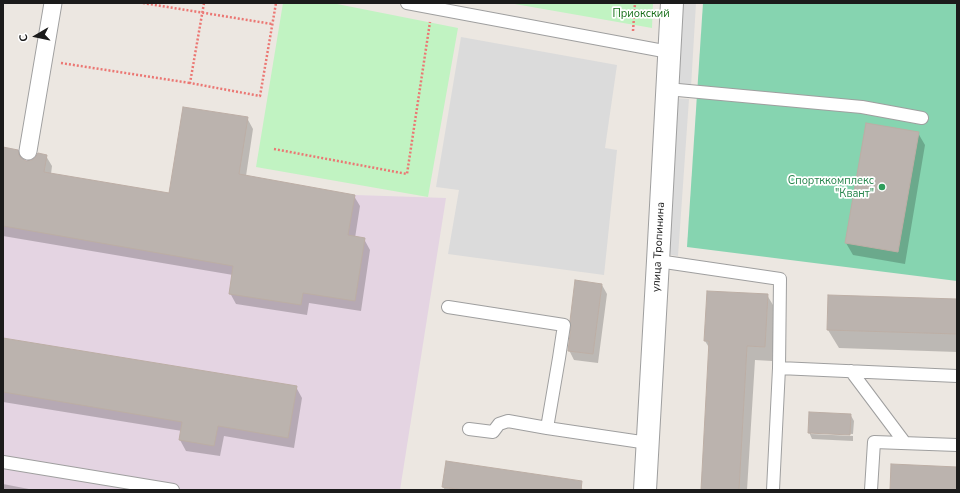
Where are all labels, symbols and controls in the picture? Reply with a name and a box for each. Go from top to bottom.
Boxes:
park label: Приокский [612,7,670,21]
north arrow [16,16,56,56]
text: С [16,33,32,43]
place label: Спортккомплекс "Квант" [788,174,874,200]
marker: Спортккомплекс "Квант" [877,182,887,192]
street label: улица Тропинина [650,202,668,292]

